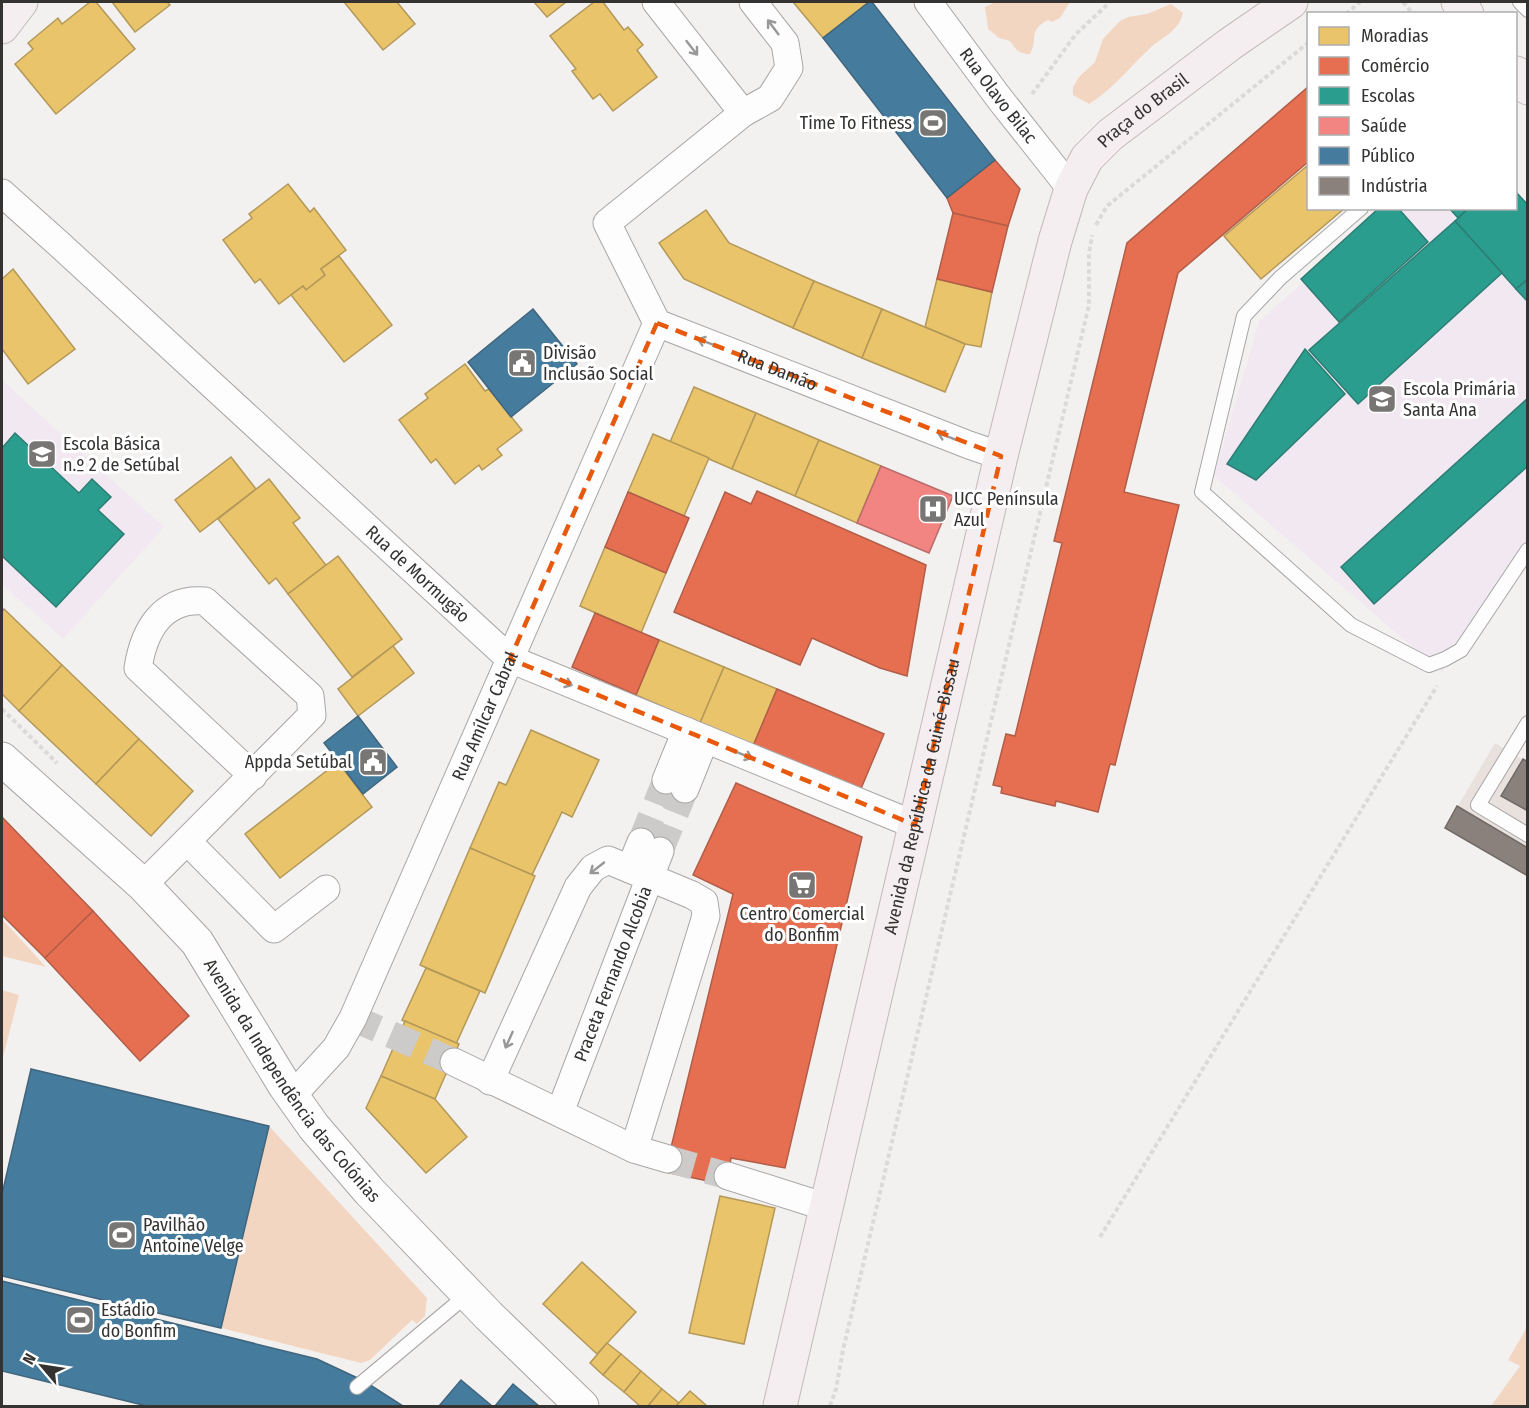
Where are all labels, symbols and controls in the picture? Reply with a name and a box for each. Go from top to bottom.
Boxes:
legend [1307,12,1517,210]
one-way arrow [766,20,779,36]
text: Moradias [1361,25,1429,47]
one-way arrow [685,39,698,55]
street label: Rua Olavo Bilac [955,44,1042,148]
text: Comércio [1361,55,1429,77]
street label: Praça do Brasil [1093,68,1193,152]
text: Escolas [1361,85,1415,107]
sports icon: Time To Fitness [917,107,949,139]
place label: Time To Fitness [800,112,912,134]
text: Saúde [1361,115,1407,137]
text: Público [1361,145,1415,167]
text: Indústria [1361,175,1428,197]
one-way arrow [697,336,715,347]
place label: Divisão Inclusão Social [543,342,653,385]
street label: Rua Damão [734,345,820,396]
public building icon: Divisão Inclusão Social [506,347,538,379]
place label: Escola Primária Santa Ana [1403,378,1516,421]
school or university icon: Escola Primária Santa Ana [1366,383,1398,415]
one-way arrow [937,430,956,441]
place label: Escola Básica n.º 2 de Setúbal [63,433,180,476]
school or university icon: Escola Básica n.º 2 de Setúbal [26,438,58,470]
place label: UCC Península Azul [954,488,1059,531]
hospital icon: UCC Península Azul [917,493,949,525]
street label: Rua de Mormugão [361,521,474,627]
street label: Rua Amílcar Cabral [447,648,523,784]
street label: Avenida da República da Guiné-Bissau [879,656,965,936]
one-way arrow [554,677,573,688]
public building icon: Appda Setúbal [357,746,389,778]
one-way arrow [735,750,753,761]
place label: Appda Setúbal [245,751,352,773]
one-way arrow [589,861,605,874]
supermarket icon: Centro Comercial do Bonfim [786,869,818,901]
street label: Praceta Fernando Alcobia [569,883,657,1065]
place label: Centro Comercial do Bonfim [740,903,865,946]
street label: Avenida da Independência das Colónias [199,955,385,1207]
one-way arrow [502,1030,514,1048]
place label: Pavilhão Antoine Velge [143,1214,244,1257]
sports icon: Pavilhão Antoine Velge [106,1219,138,1251]
place label: Estádio do Bonfim [101,1299,176,1342]
sports icon: Estádio do Bonfim [64,1304,96,1336]
north arrow [12,1336,72,1396]
text: N [19,1350,40,1368]

